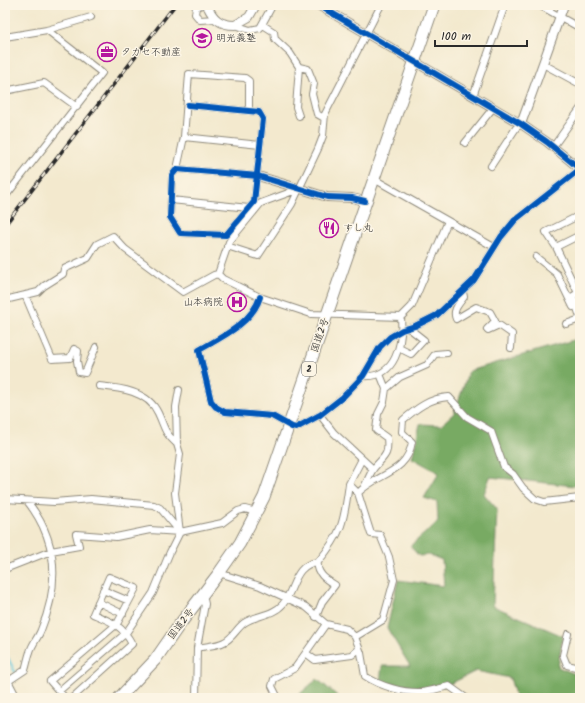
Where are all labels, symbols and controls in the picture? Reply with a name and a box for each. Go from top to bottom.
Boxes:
scale bar [435,22,527,48]
school or university icon: 明光義塾 [191,27,213,49]
text: 100 m [441,27,472,46]
place label: 明光義塾 [216,30,256,46]
office icon: タカセ不動産 [96,41,118,63]
place label: タカセ不動産 [121,44,181,60]
restaurant icon: すし丸 [318,217,340,239]
place label: すし丸 [343,220,373,236]
hospital icon: 山本病院 [226,291,248,313]
place label: 山本病院 [183,294,223,310]
street label: 国道2号 [307,315,333,355]
road number: 2 [302,362,316,376]
street label: 国道2号 [164,605,198,643]

